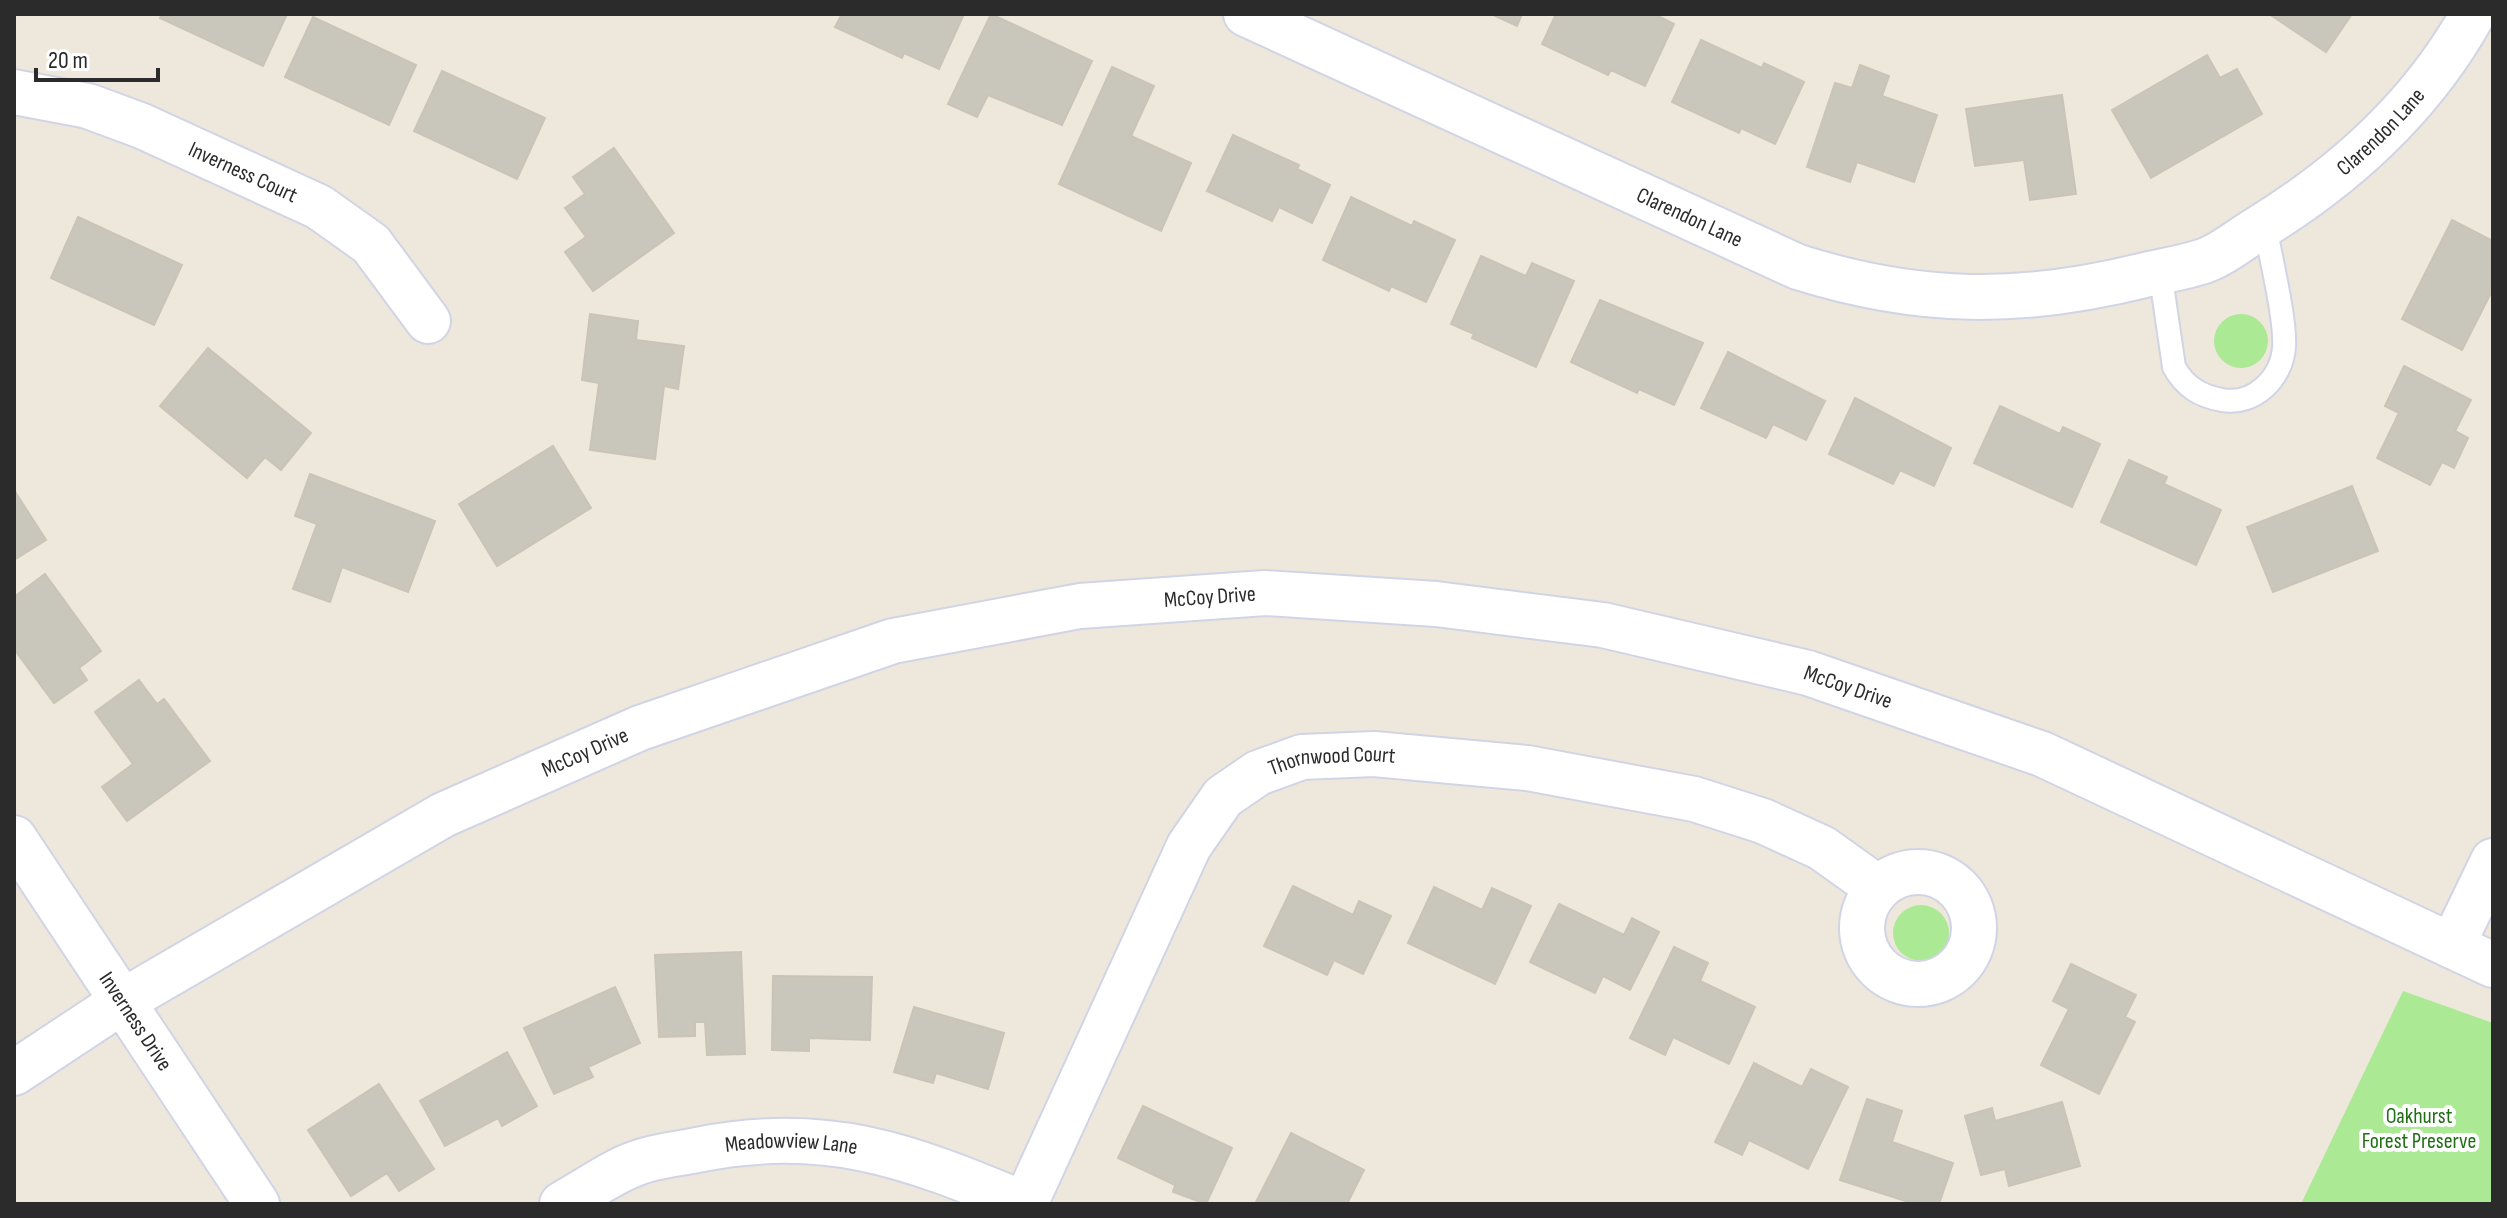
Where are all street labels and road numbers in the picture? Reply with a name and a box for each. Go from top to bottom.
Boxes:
street label: Clarendon Lane [2331,82,2431,181]
street label: Inverness Court [184,136,302,209]
street label: Clarendon Lane [1632,181,1747,253]
street label: McCoy Drive [1163,580,1257,614]
street label: McCoy Drive [1800,659,1896,715]
street label: McCoy Drive [538,721,632,783]
street label: Thornwood Court [1265,740,1397,782]
street label: Inverness Drive [93,967,178,1076]
street label: Meadowview Lane [723,1127,860,1161]

